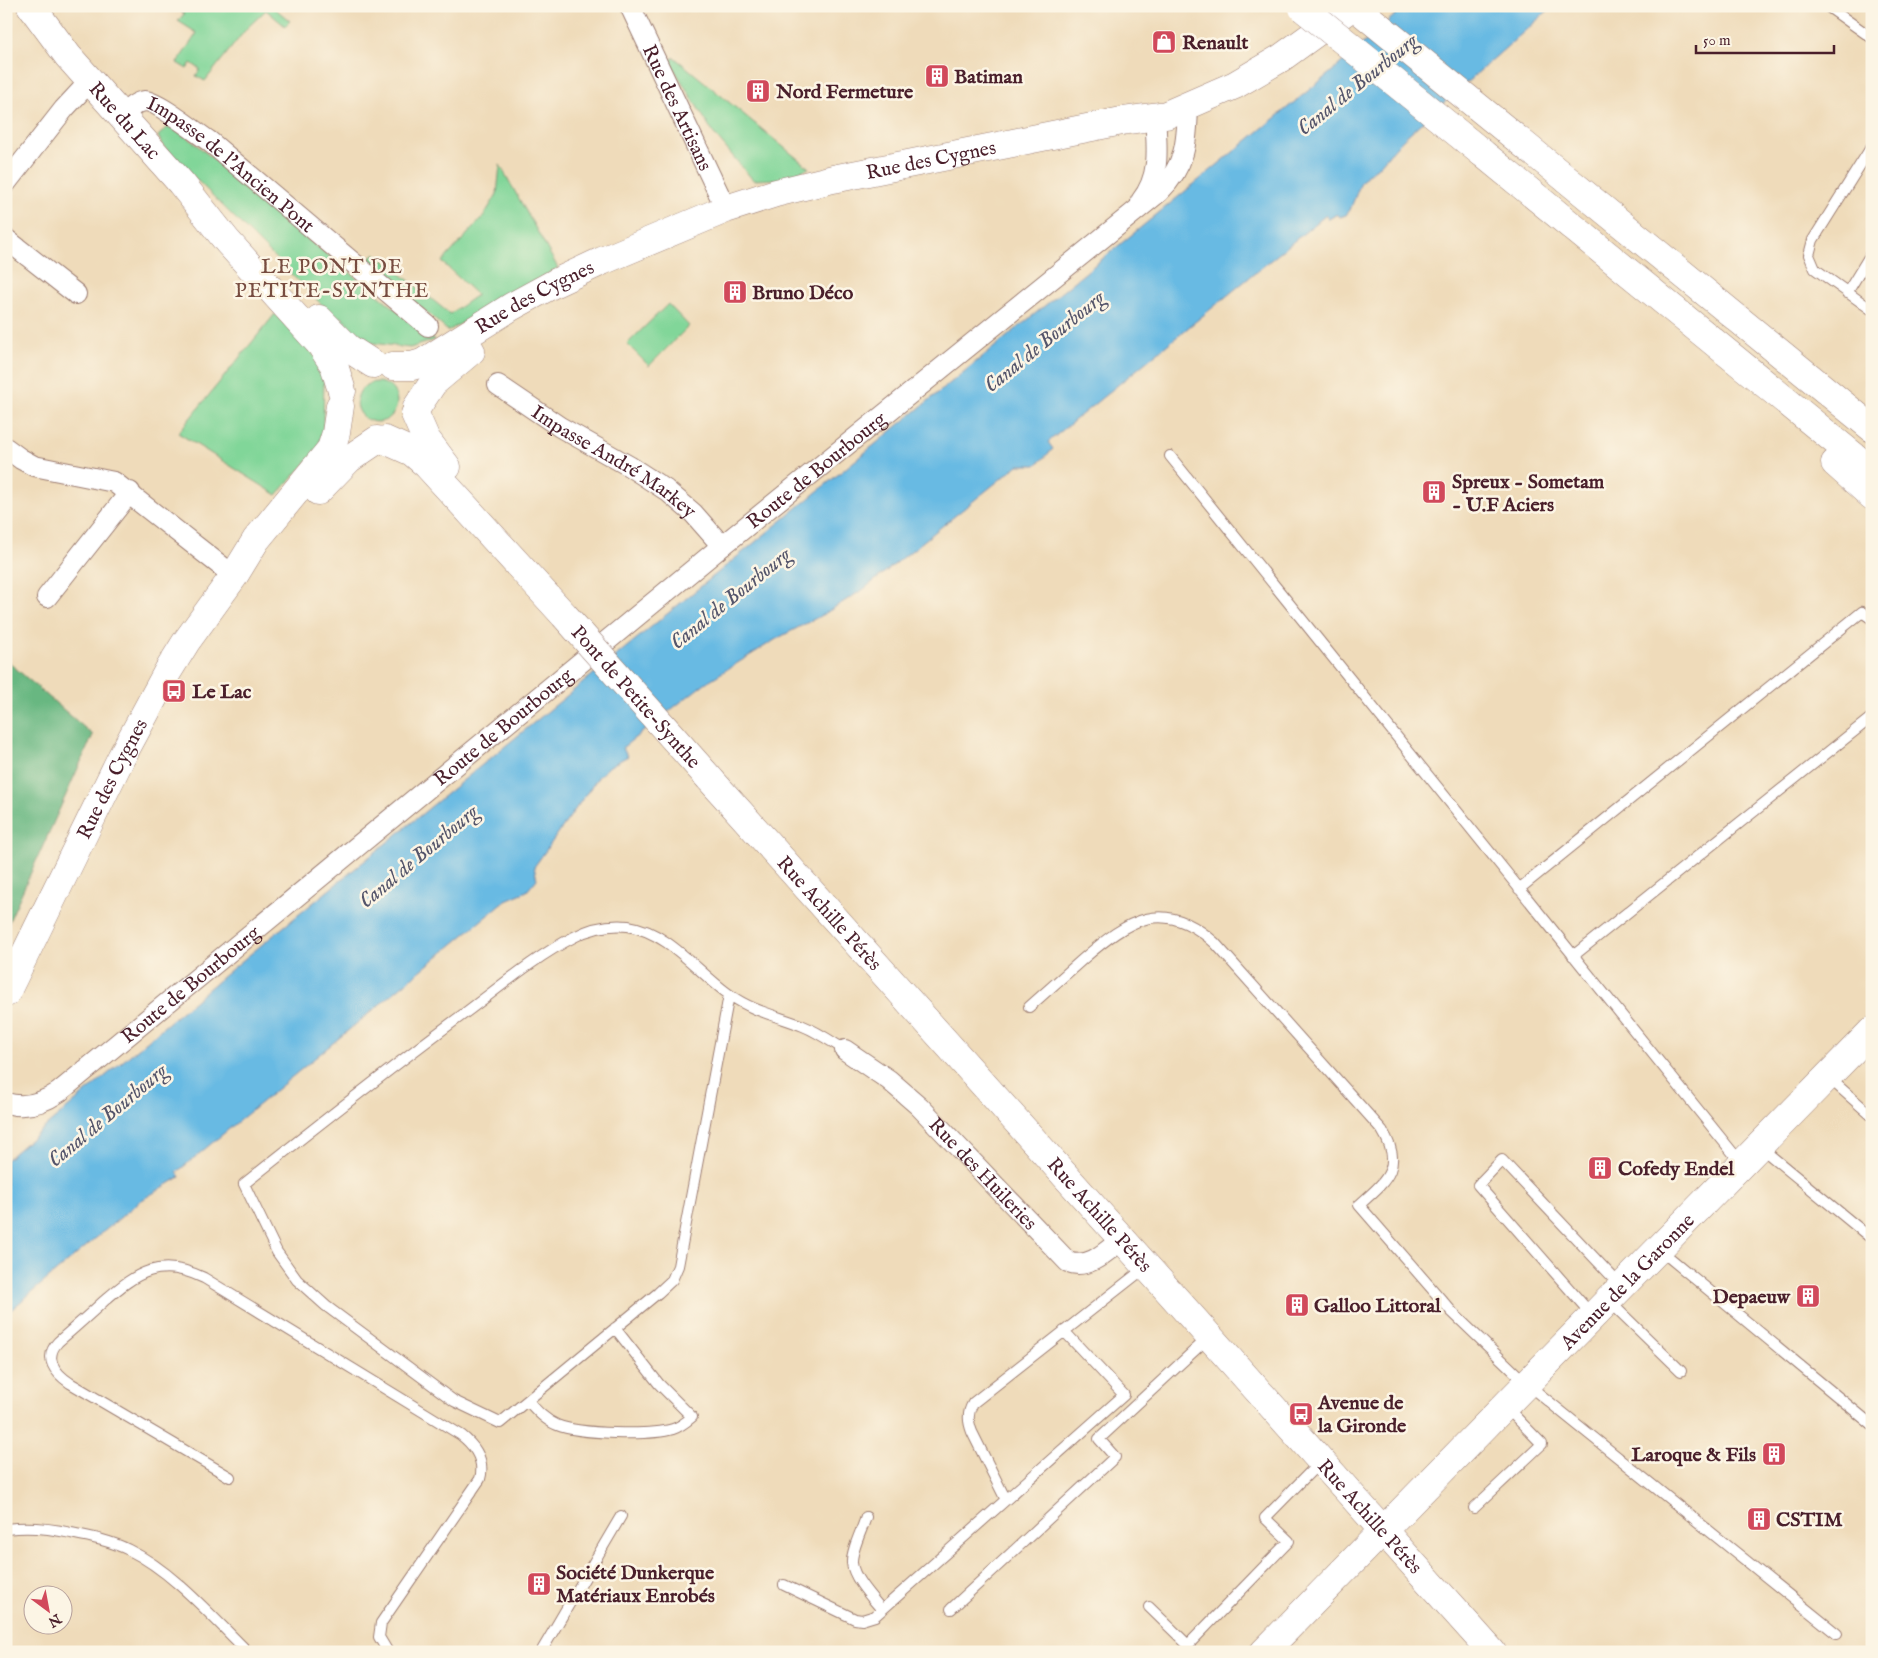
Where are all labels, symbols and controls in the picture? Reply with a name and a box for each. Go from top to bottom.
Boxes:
scale bar [1696,22,1833,54]
water label: Canal de Bourbourg [1292,28,1425,142]
shop icon: Renault [1151,29,1177,55]
place label: Renault [1182,31,1248,56]
text: 50 m [1703,31,1731,50]
street label: Rue des Artisans [636,41,717,175]
building icon: Batiman [924,63,950,89]
place label: Batiman [954,65,1023,90]
street label: Rue du Lac [83,77,165,165]
building icon: Nord Fermeture [745,78,771,104]
place label: Nord Fermeture [775,80,914,105]
street label: Impasse de l'Ancien Pont [143,91,319,239]
street label: Rue des Cygnes [864,136,998,186]
district label: LE PONT DE PETITE-SYNTHE [234,254,430,305]
street label: Rue des Cygnes [471,256,598,340]
building icon: Bruno Déco [722,279,748,305]
place label: Bruno Déco [752,281,854,306]
water label: Canal de Bourbourg [979,285,1112,399]
street label: Impasse André Markey [526,400,701,524]
street label: Route de Bourbourg [742,406,893,535]
place label: Spreux - Sometam - U.F Aciers [1452,470,1605,518]
building icon: Spreux - Sometam - U.F Aciers [1421,479,1447,505]
water label: Canal de Bourbourg [665,542,798,656]
street label: Pont de Petite-Synthe [565,621,706,774]
street label: Route de Bourbourg [429,662,579,792]
bus stop icon: Le Lac [161,678,187,704]
place label: Le Lac [192,680,252,705]
street label: Rue des Cygnes [72,715,154,844]
water label: Canal de Bourbourg [354,799,485,915]
street label: Rue Achille Pérès [771,851,887,976]
street label: Route de Bourbourg [117,920,267,1050]
water label: Canal de Bourbourg [43,1058,174,1174]
street label: Rue des Huileries [923,1113,1042,1236]
street label: Rue Achille Pérès [1041,1153,1157,1278]
building icon: Cofedy Endel [1587,1155,1613,1181]
place label: Cofedy Endel [1618,1157,1735,1182]
street label: Avenue de la Garonne [1555,1209,1701,1356]
building icon: Depaeuw [1795,1283,1821,1309]
place label: Depaeuw [1713,1285,1791,1310]
building icon: Galloo Littoral [1284,1292,1310,1318]
place label: Galloo Littoral [1314,1294,1441,1319]
place label: Avenue de la Gironde [1317,1391,1407,1439]
bus stop icon: Avenue de la Gironde [1288,1401,1314,1427]
building icon: Laroque & Fils [1761,1441,1787,1467]
place label: Laroque & Fils [1631,1443,1756,1468]
street label: Rue Achille Pérès [1311,1455,1427,1580]
building icon: CSTIM [1746,1506,1772,1532]
place label: CSTIM [1776,1508,1843,1533]
place label: Société Dunkerque Matériaux Enrobés [556,1561,715,1609]
building icon: Société Dunkerque Matériaux Enrobés [526,1571,552,1597]
north arrow [22,1586,72,1636]
text: N [44,1609,65,1631]

